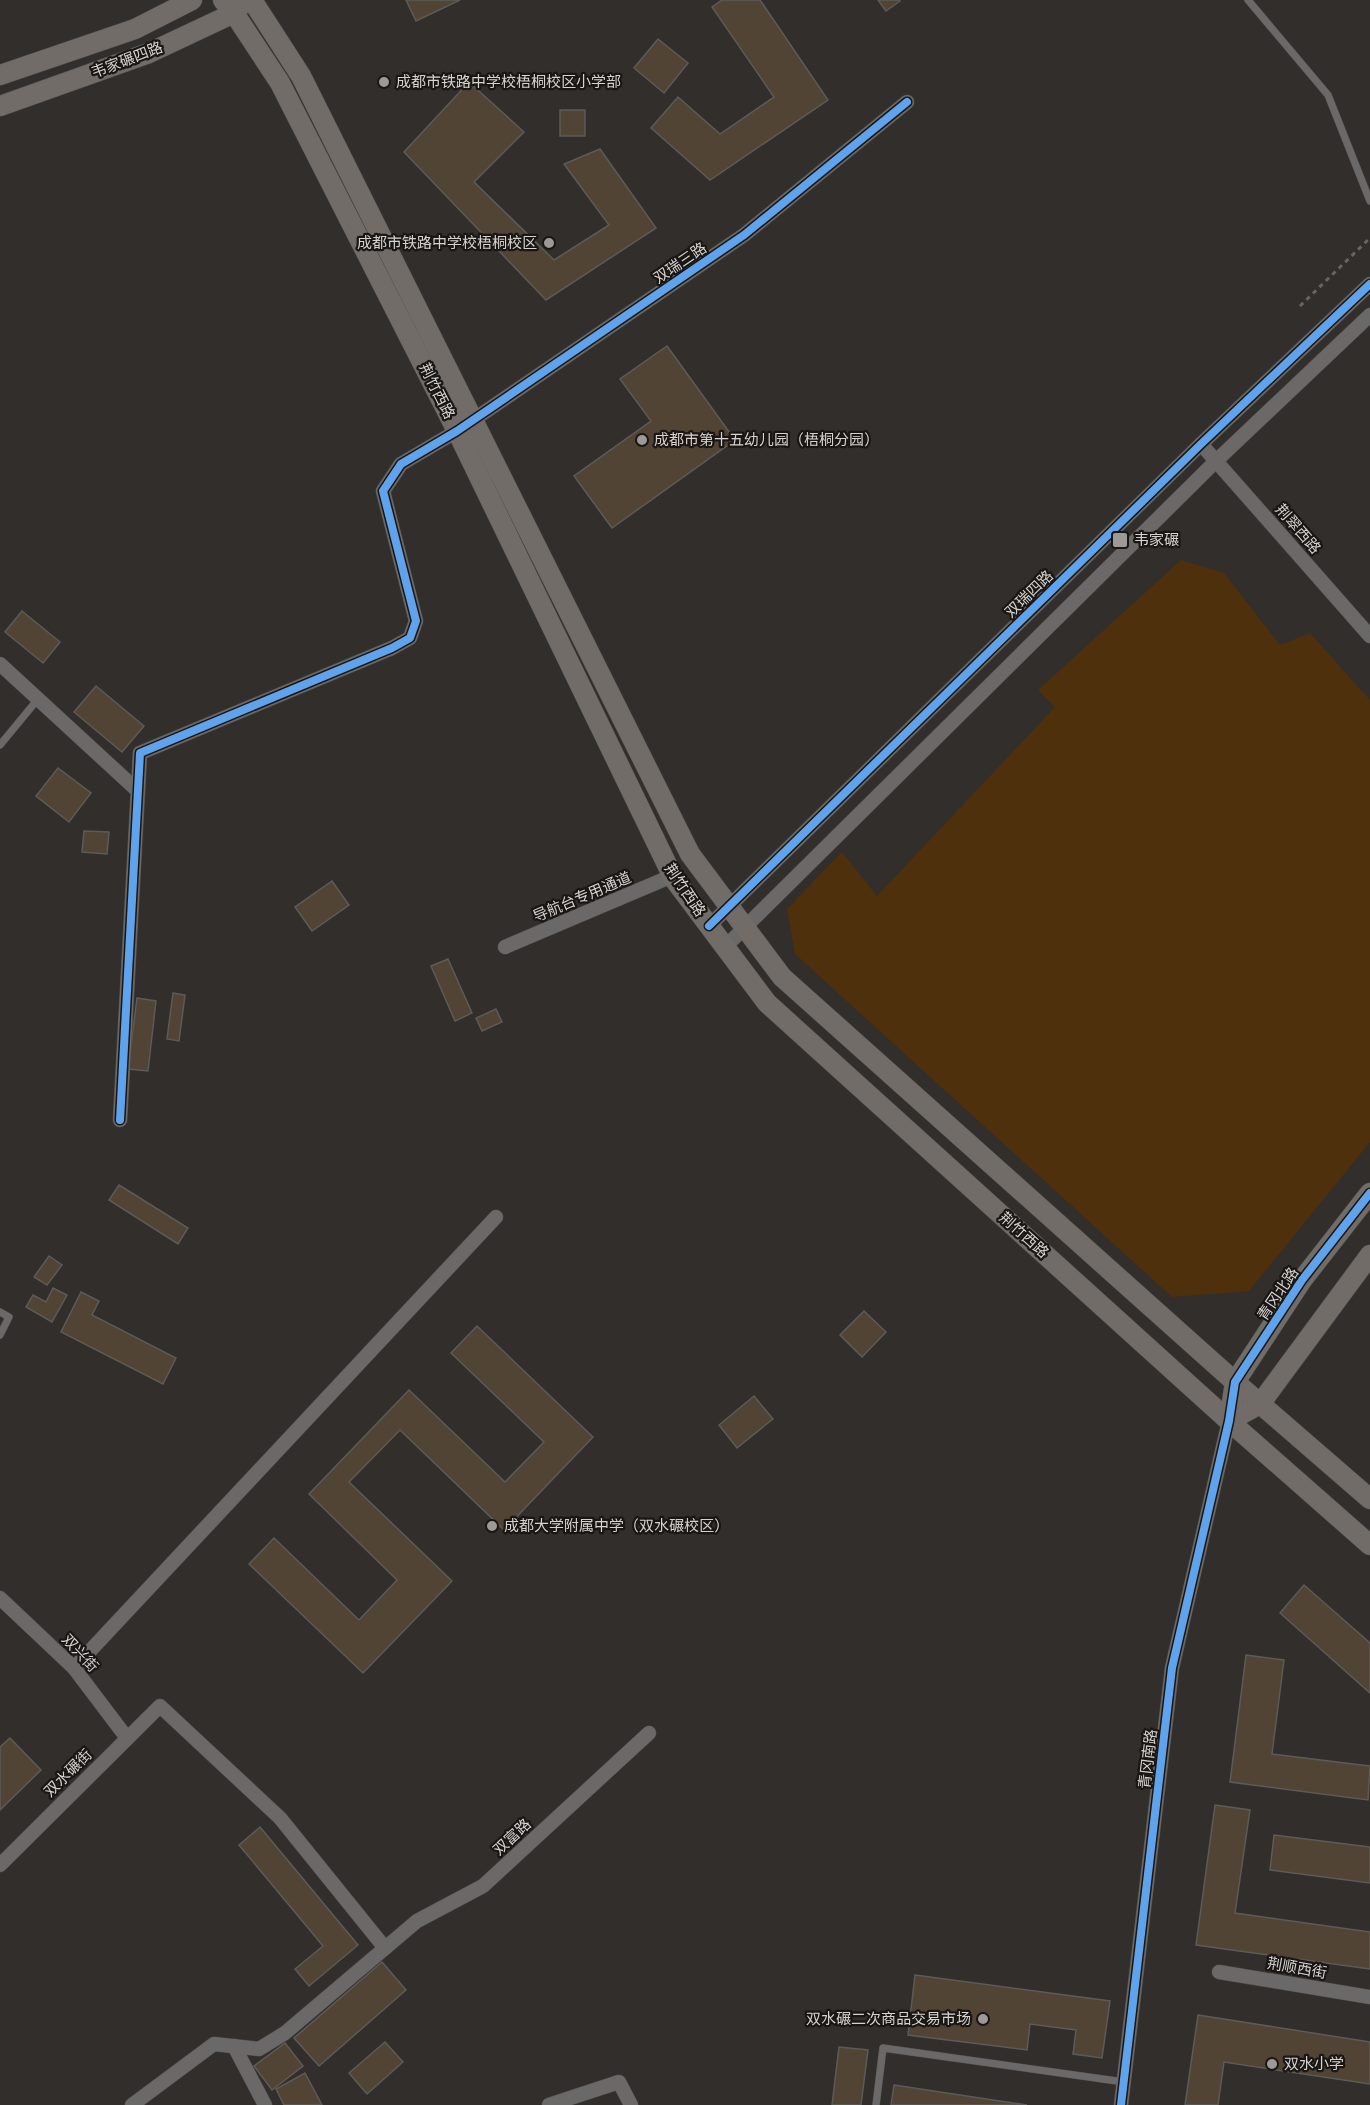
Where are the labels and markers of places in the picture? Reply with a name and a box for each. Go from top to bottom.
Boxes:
place label: 成都市铁路中学校梧桐校区小学部 [396,72,621,91]
marker: 成都市铁路中学校梧桐校区小学部 [377,75,391,89]
place label: 成都市铁路中学校梧桐校区 [357,233,537,252]
marker: 成都市铁路中学校梧桐校区 [542,236,556,250]
place label: 成都市第十五幼儿园（梧桐分园） [654,430,879,449]
marker: 成都市第十五幼儿园（梧桐分园） [635,433,649,447]
place label: 韦家碾 [1134,530,1179,549]
marker: 韦家碾 [1111,531,1129,549]
place label: 成都大学附属中学（双水碾校区） [504,1516,729,1535]
marker: 成都大学附属中学（双水碾校区） [485,1519,499,1533]
place label: 双水碾二次商品交易市场 [806,2009,971,2028]
marker: 双水碾二次商品交易市场 [976,2012,990,2026]
place label: 双水小学 [1284,2054,1344,2073]
marker: 双水小学 [1265,2057,1279,2071]

